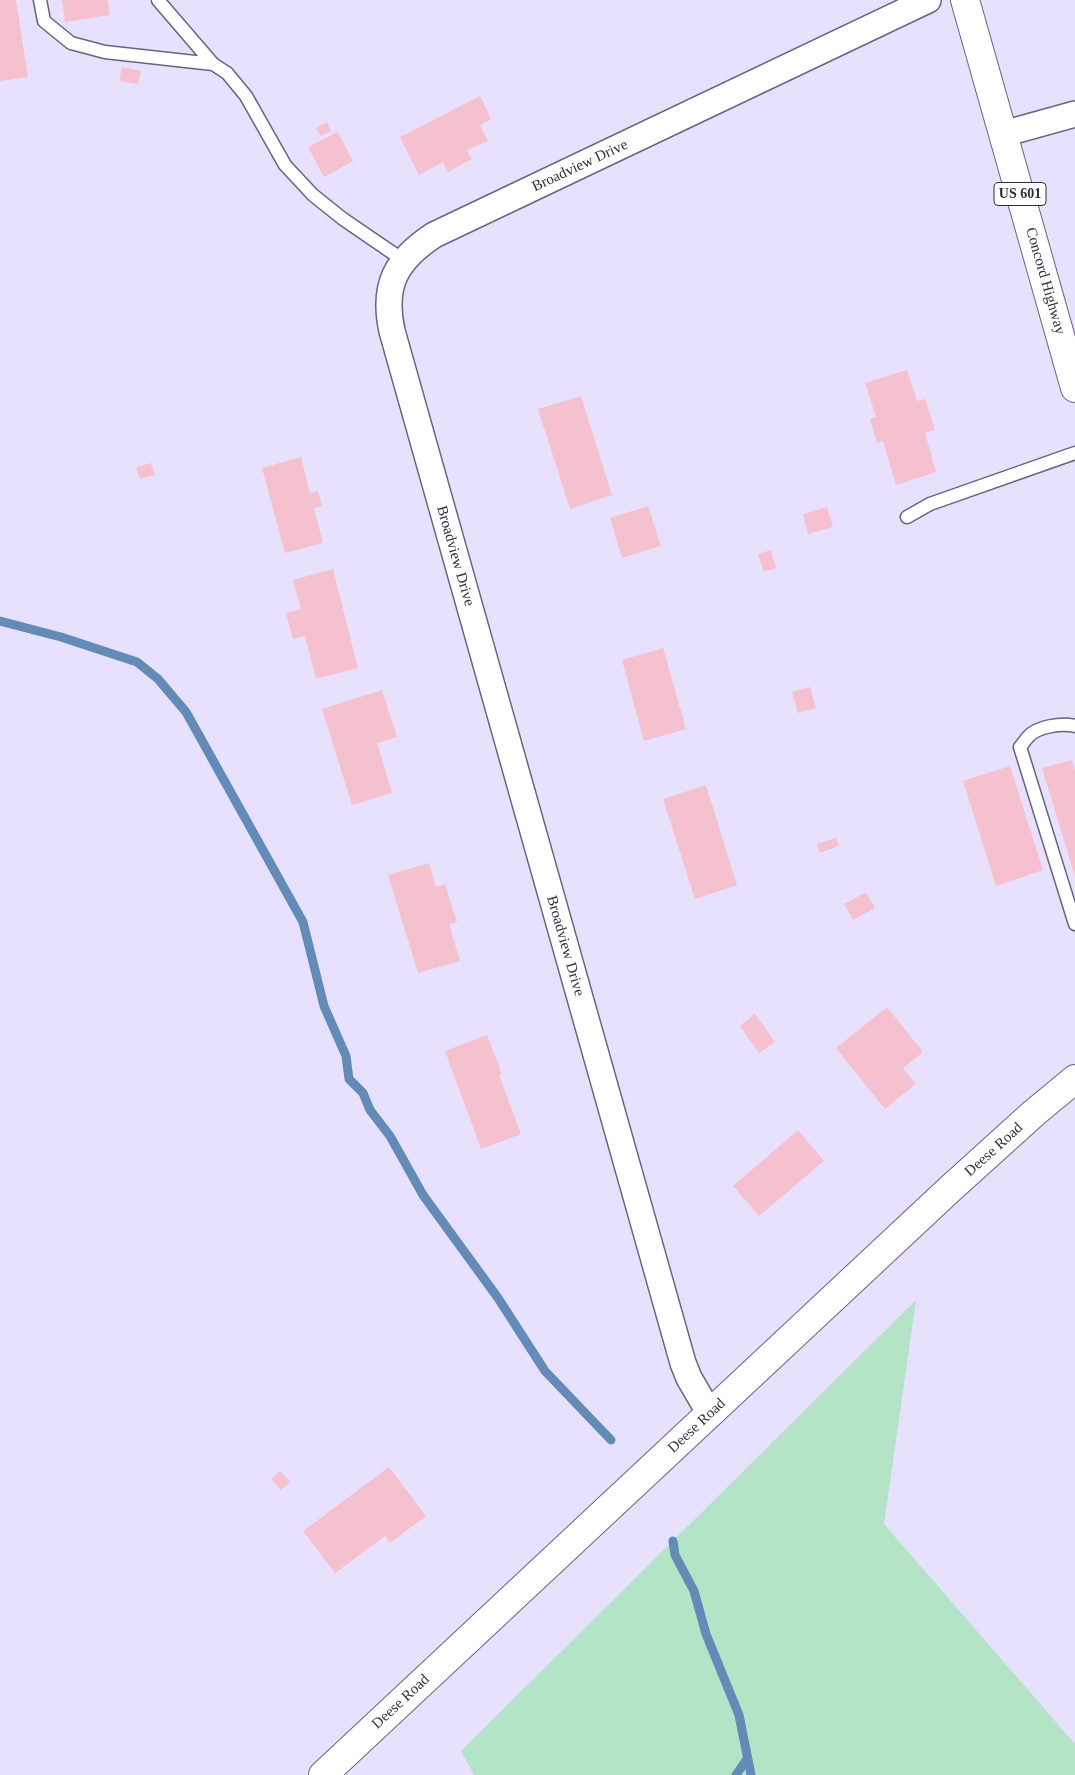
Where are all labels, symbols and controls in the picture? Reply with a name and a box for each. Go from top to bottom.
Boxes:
street label: Broadview Drive [529,136,631,196]
road number: US 601 [994,182,1046,205]
street label: Concord Highway [1021,225,1069,337]
street label: Broadview Drive [432,504,478,608]
street label: Broadview Drive [542,894,588,998]
street label: Deese Road [961,1119,1027,1181]
street label: Deese Road [665,1395,729,1457]
street label: Deese Road [369,1671,433,1733]

